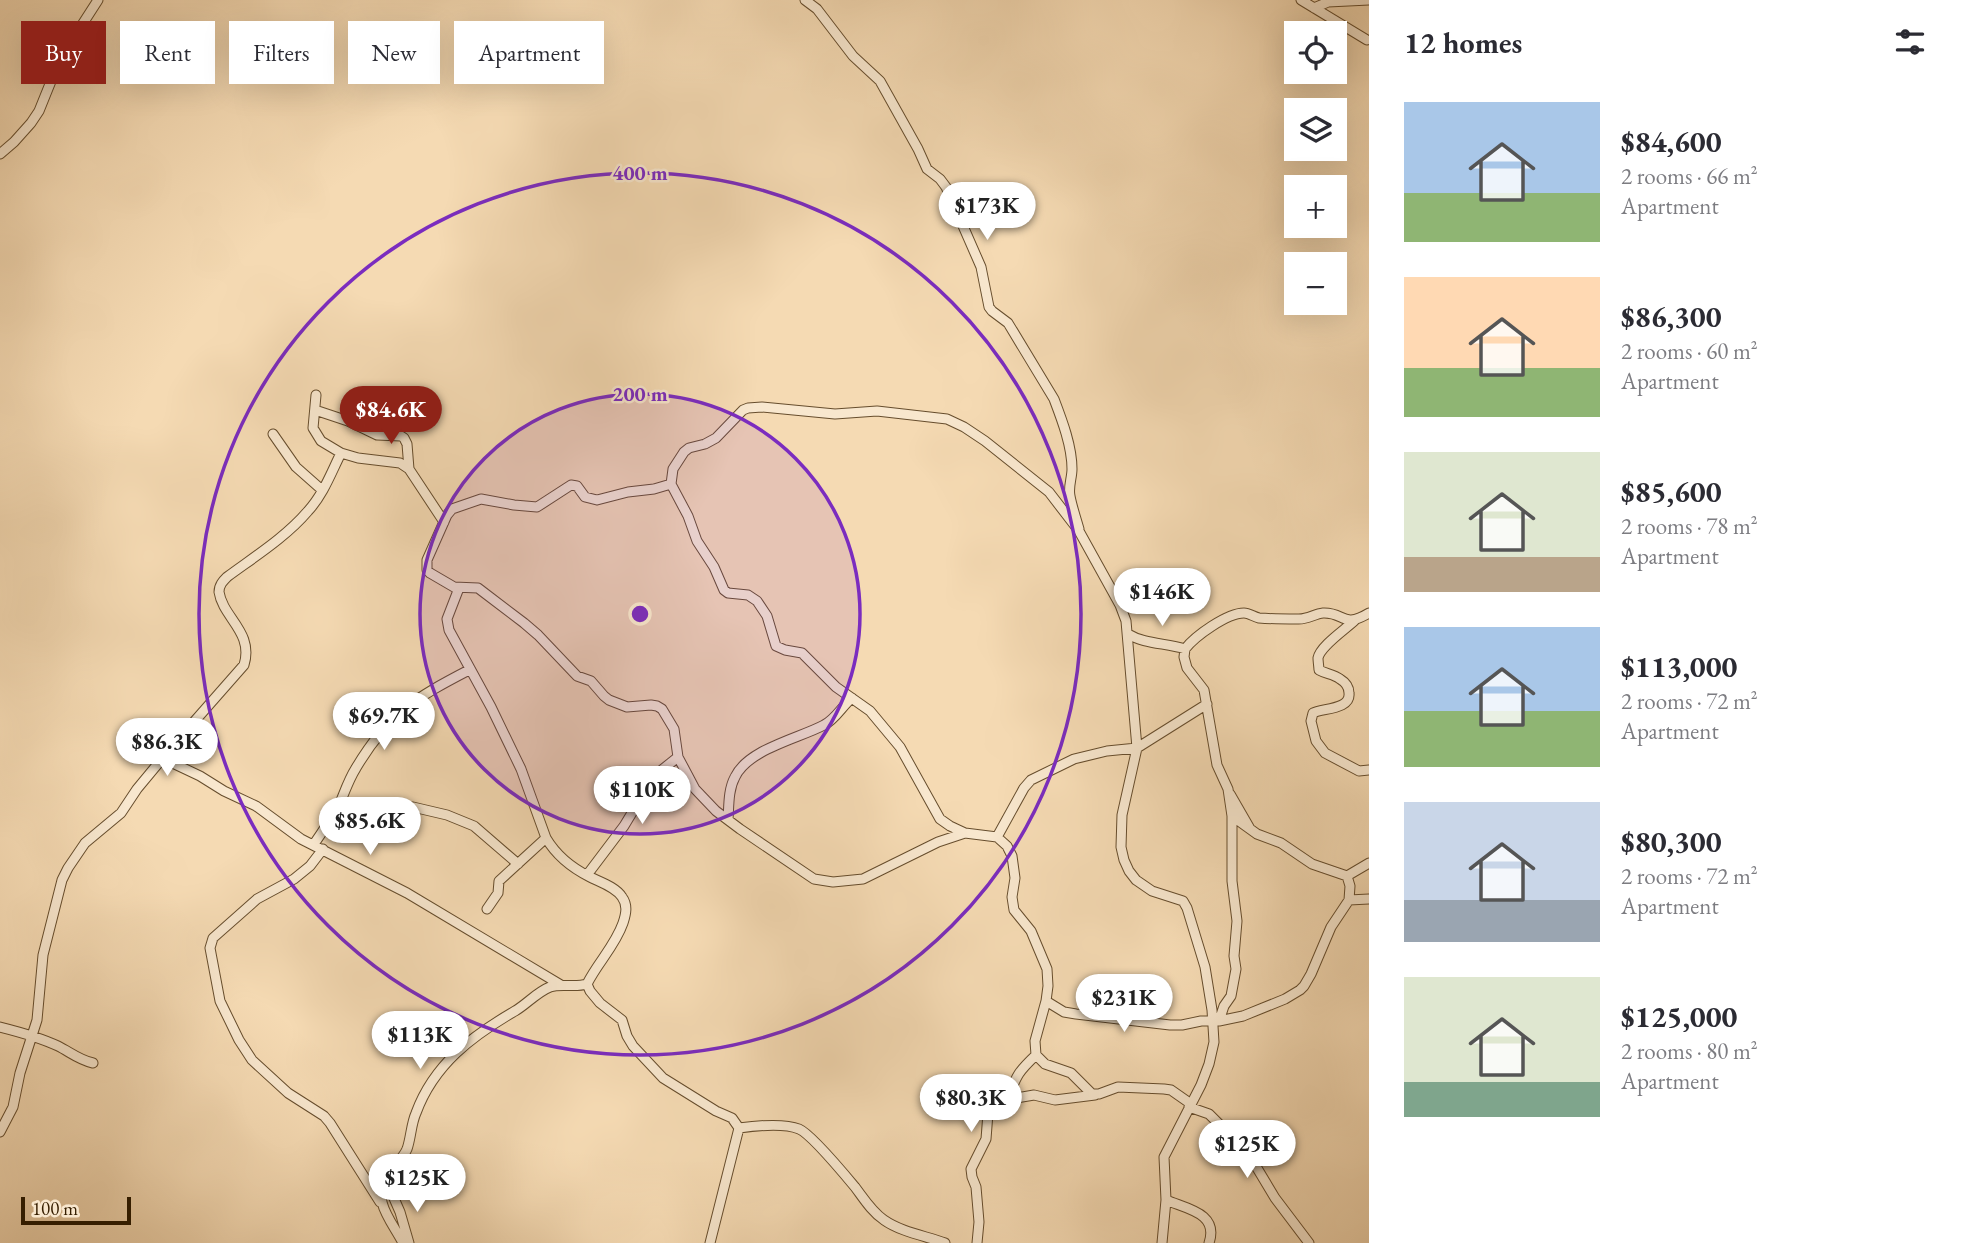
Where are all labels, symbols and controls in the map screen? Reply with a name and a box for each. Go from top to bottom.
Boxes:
chip: Buy [21,21,106,84]
chip: Rent [120,21,215,84]
chip: Filters [229,21,334,84]
chip: New [348,21,440,84]
chip: Apartment [454,21,604,84]
map controls [1284,21,1347,315]
button: locate [1284,21,1347,84]
text: 12 homes [1404,23,1522,62]
icon: filters [1891,23,1929,61]
button: layers [1284,98,1347,161]
text: $84,600 [1621,122,1722,161]
icon: home [1460,130,1544,214]
text: 400 m [612,159,668,186]
text: 2 rooms · 66 m² [1621,161,1758,191]
button: + [1284,175,1347,238]
pin: $173K [938,182,1036,242]
text: $173K [955,190,1019,220]
text: Apartment [1621,191,1719,221]
button: − [1284,252,1347,315]
text: $86,300 [1621,297,1722,336]
icon: home [1460,305,1544,389]
text: 2 rooms · 60 m² [1621,336,1758,366]
text: Apartment [1621,366,1719,396]
text: 200 m [612,380,668,407]
pin: $84.6K [334,386,448,446]
text: $84.6K [356,394,426,424]
text: $85,600 [1621,472,1722,511]
icon: home [1460,480,1544,564]
text: 2 rooms · 78 m² [1621,511,1758,541]
text: Apartment [1621,541,1719,571]
pin: $146K [1113,568,1211,628]
text: $146K [1130,576,1194,606]
centre of rings [628,602,652,626]
text: $113,000 [1621,647,1737,686]
icon: home [1460,655,1544,739]
text: 2 rooms · 72 m² [1621,686,1758,716]
pin: $69.7K [327,692,441,752]
text: $69.7K [349,700,419,730]
text: Apartment [1621,716,1719,746]
pin: $86.3K [110,718,224,778]
text: $86.3K [132,726,202,756]
pin: $110K [593,766,691,826]
text: $110K [610,774,674,804]
pin: $85.6K [313,798,427,857]
text: $85.6K [335,805,405,835]
text: $80,300 [1621,822,1722,861]
icon: home [1460,830,1544,914]
text: 2 rooms · 72 m² [1621,861,1758,891]
text: Apartment [1621,891,1719,921]
pin: $231K [1075,974,1173,1034]
text: $231K [1092,982,1156,1012]
text: $125,000 [1621,997,1737,1036]
icon: home [1460,1005,1544,1089]
pin: $113K [371,1012,469,1071]
text: $113K [388,1019,452,1049]
text: 2 rooms · 80 m² [1621,1036,1758,1066]
text: Apartment [1621,1066,1719,1096]
pin: $80.3K [914,1074,1028,1134]
text: $80.3K [936,1082,1006,1112]
pin: $125K [1198,1120,1296,1180]
text: $125K [1215,1128,1279,1158]
pin: $125K [368,1154,466,1214]
text: $125K [385,1162,449,1192]
scale bar [21,1194,131,1226]
text: 100 m [32,1196,78,1221]

